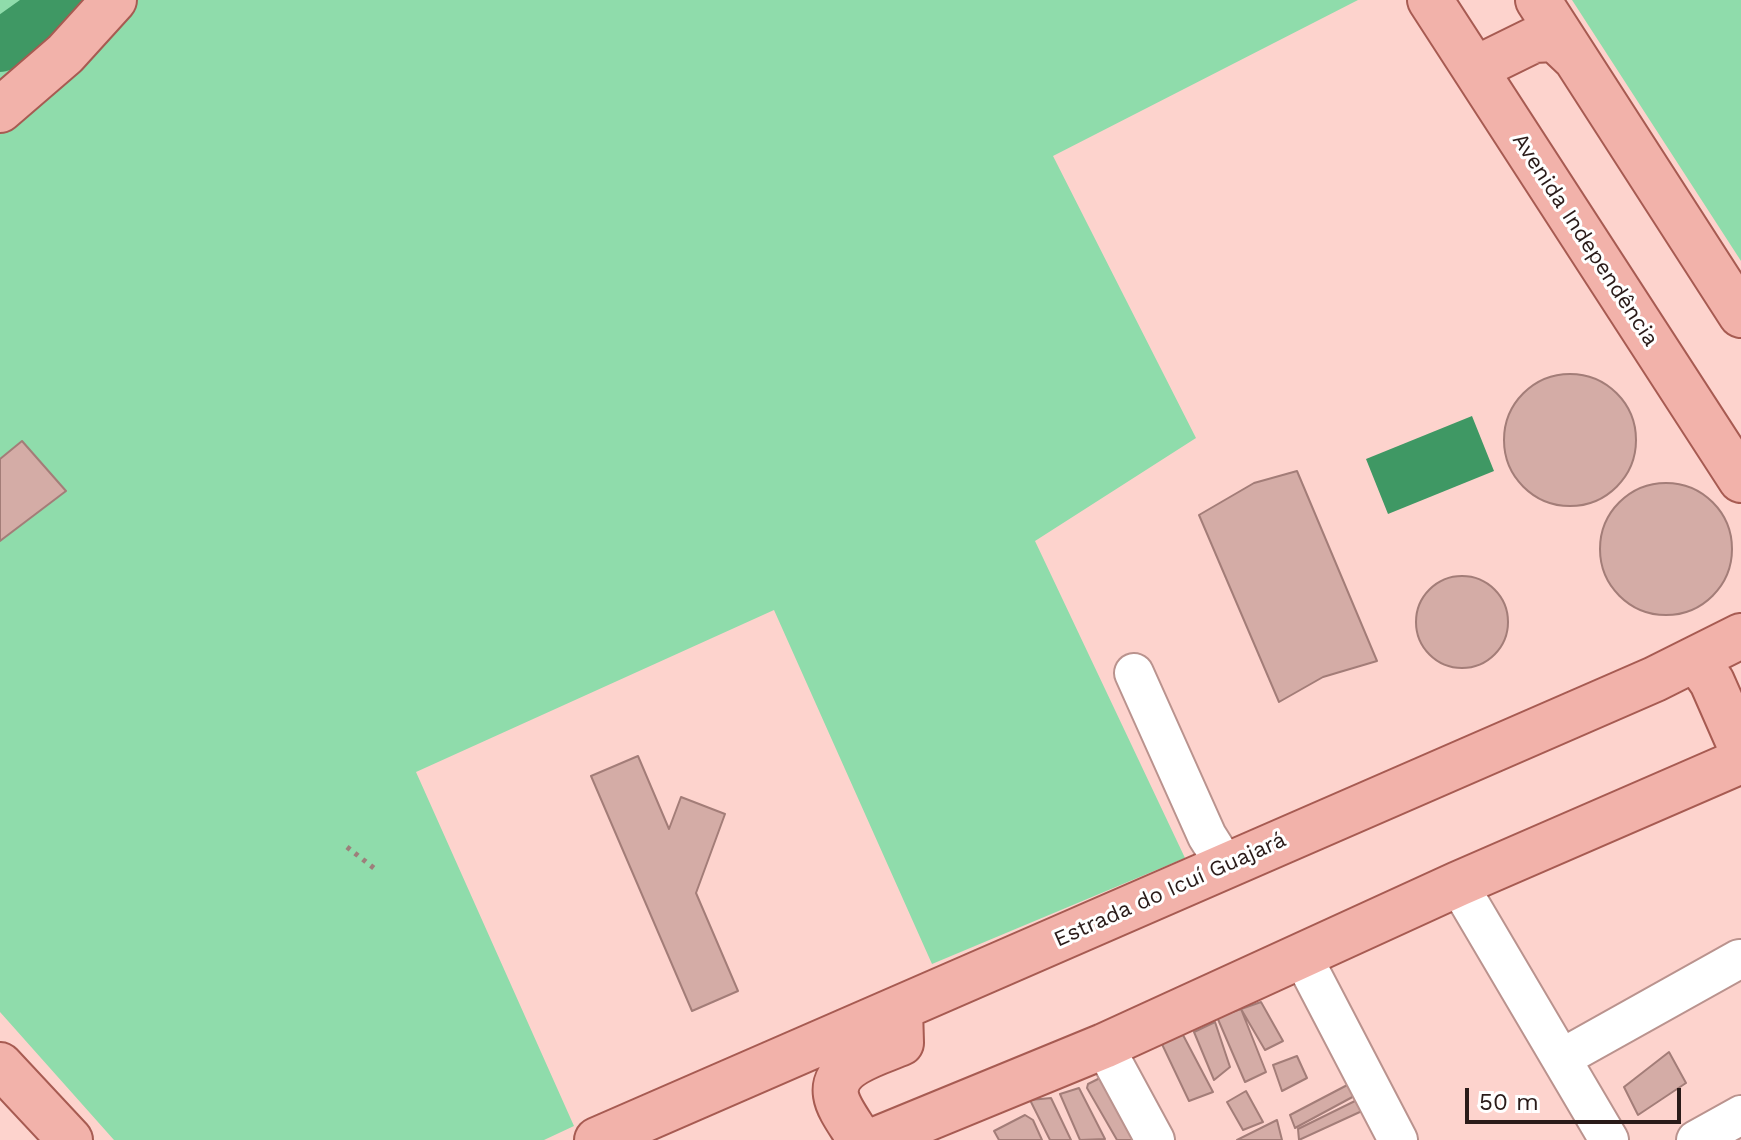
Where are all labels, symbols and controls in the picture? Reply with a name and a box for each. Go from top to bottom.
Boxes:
street label: Avenida Independência [1506,129,1664,351]
street label: Estrada do Icuí Guajará [1050,827,1290,953]
scale bar [1469,1072,1685,1122]
text: 50 m [1479,1088,1539,1116]

